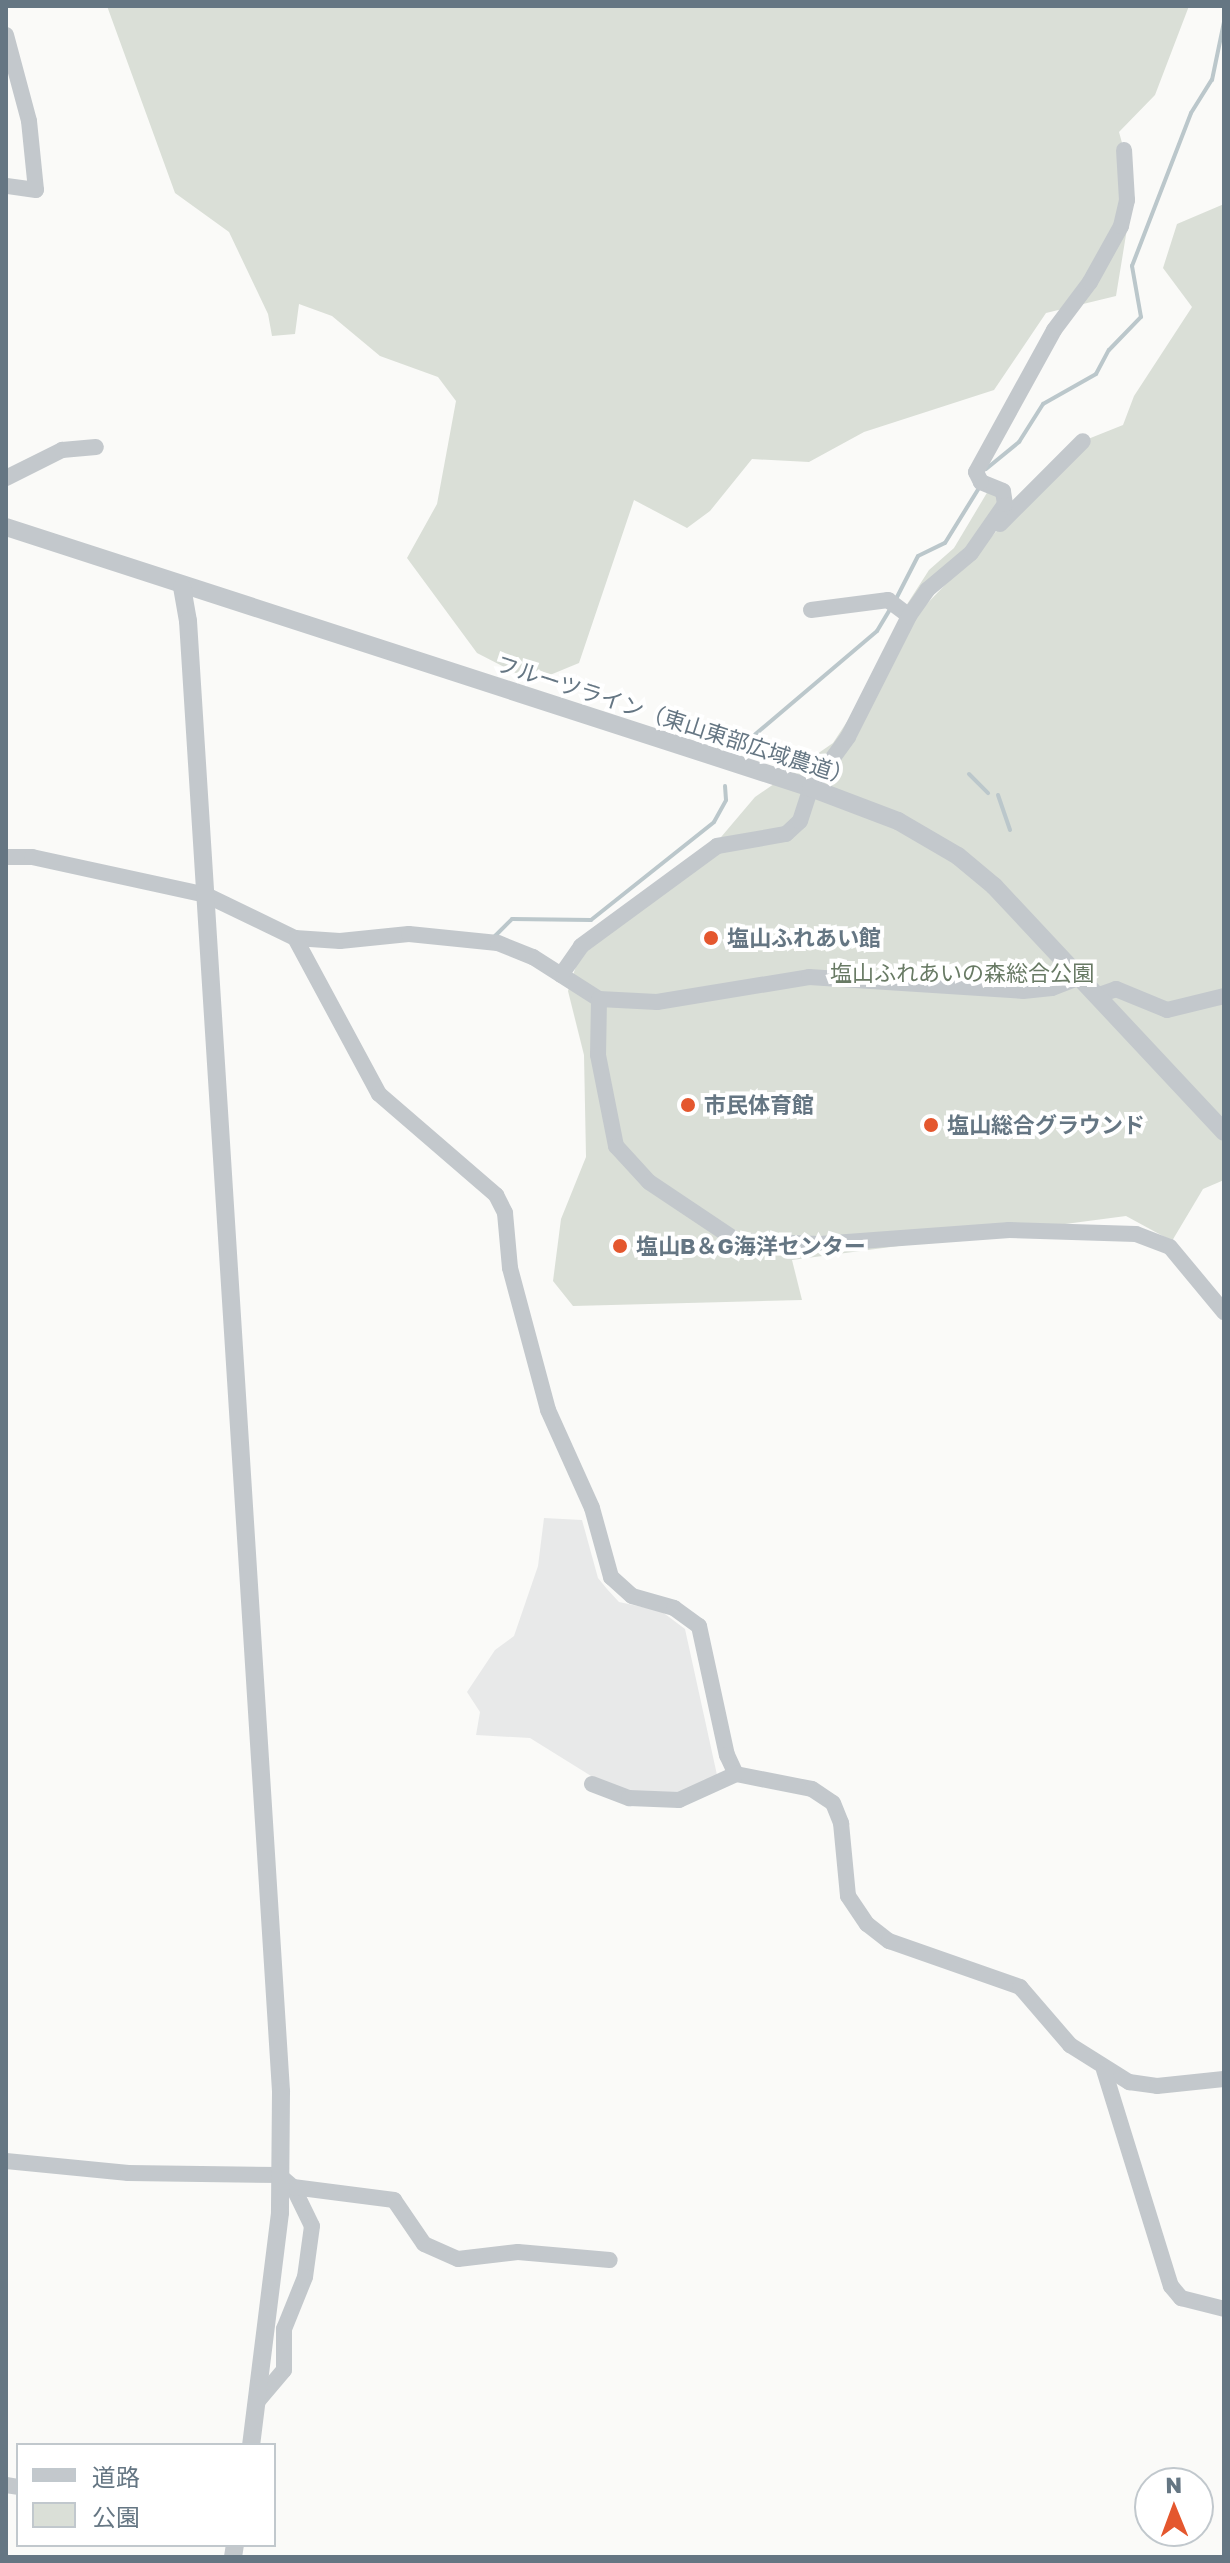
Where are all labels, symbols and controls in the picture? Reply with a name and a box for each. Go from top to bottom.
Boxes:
street label: フルーツライン（東山東部広域農道） [493,650,857,790]
place label: 塩山ふれあい館 [727,925,881,951]
marker: 塩山ふれあい館 [702,929,720,947]
park label: 塩山ふれあいの森総合公園 [830,960,1094,986]
place label: 市民体育館 [704,1092,814,1118]
marker: 市民体育館 [679,1096,697,1114]
place label: 塩山総合グラウンド [947,1112,1145,1138]
marker: 塩山総合グラウンド [922,1116,940,1134]
place label: 塩山B＆G海洋センター [636,1233,866,1259]
marker: 塩山B＆G海洋センター [611,1237,629,1255]
legend [16,2443,276,2547]
text: 道路 [92,2462,140,2491]
north arrow [1134,2467,1214,2547]
text: N [1165,2471,1182,2498]
text: 公園 [92,2502,140,2531]

